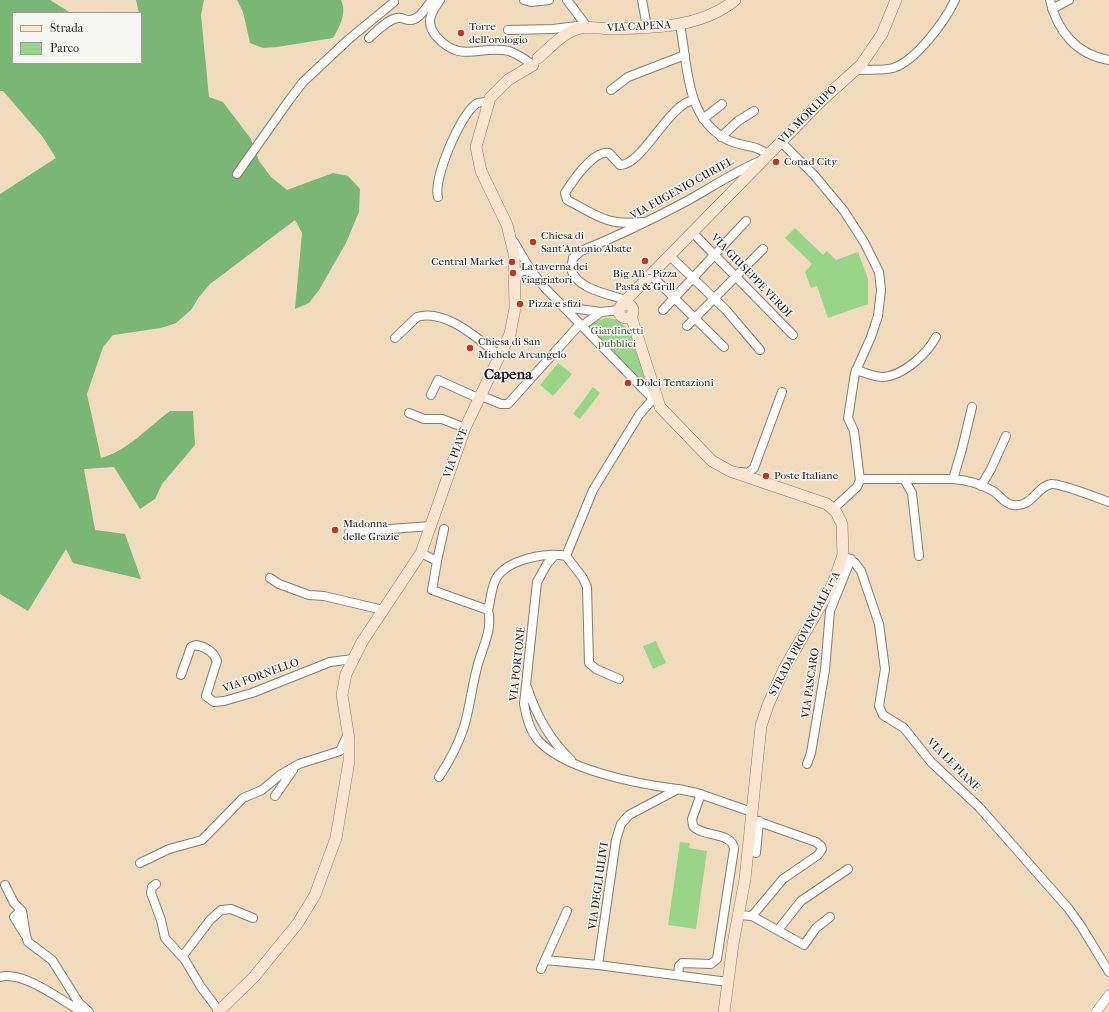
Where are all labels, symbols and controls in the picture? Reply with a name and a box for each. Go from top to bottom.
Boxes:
legend [12,12,142,64]
street label: VIA CAPENA [607,19,671,35]
place label: Torre dell'orologio [469,20,528,46]
text: Strada [50,21,83,35]
marker: Torre dell'orologio [456,28,466,38]
text: Parco [50,41,79,55]
street label: VIA MORLUPO [776,83,840,147]
street label: VIA EUGENIO CURIEL [628,155,736,223]
place label: Conad City [784,155,837,169]
marker: Conad City [771,157,781,167]
place label: Chiesa di Sant'Antonio Abate [541,229,632,255]
street label: VIA GIUSEPPE VERDI [708,232,794,320]
marker: Chiesa di Sant'Antonio Abate [528,237,538,247]
place label: Central Market [431,255,504,269]
marker: Big Alì - Pizza Pasta & Grill [640,256,650,266]
marker: Central Market [507,257,517,267]
place label: La taverna dei viaggiatori [521,260,588,286]
place label: Big Alì - Pizza Pasta & Grill [613,267,677,293]
marker: La taverna dei viaggiatori [508,268,518,278]
place label: Pizza e sfizi [528,297,581,311]
marker: Pizza e sfizi [515,299,525,309]
park label: Giardinetti pubblici [591,324,643,350]
place label: Chiesa di San Michele Arcangelo [478,335,566,361]
marker: Chiesa di San Michele Arcangelo [465,343,475,353]
district label: Capena [484,366,532,384]
place label: Dolci Tentazioni [636,376,714,390]
marker: Dolci Tentazioni [623,378,633,388]
street label: VIA PIAVE [441,426,471,480]
place label: Poste Italiane [774,469,838,483]
marker: Poste Italiane [761,471,771,481]
place label: Madonna delle Grazie [343,517,399,543]
marker: Madonna delle Grazie [330,525,340,535]
street label: STRADA PROVINCIALE 17A [767,569,843,699]
street label: VIA PORTONE [508,626,528,702]
street label: VIA PASCARO [800,647,822,719]
street label: VIA FORNELLO [221,656,301,696]
street label: VIA LE PIANE [924,736,982,794]
street label: VIA DEGLI ULIVI [586,842,612,930]

